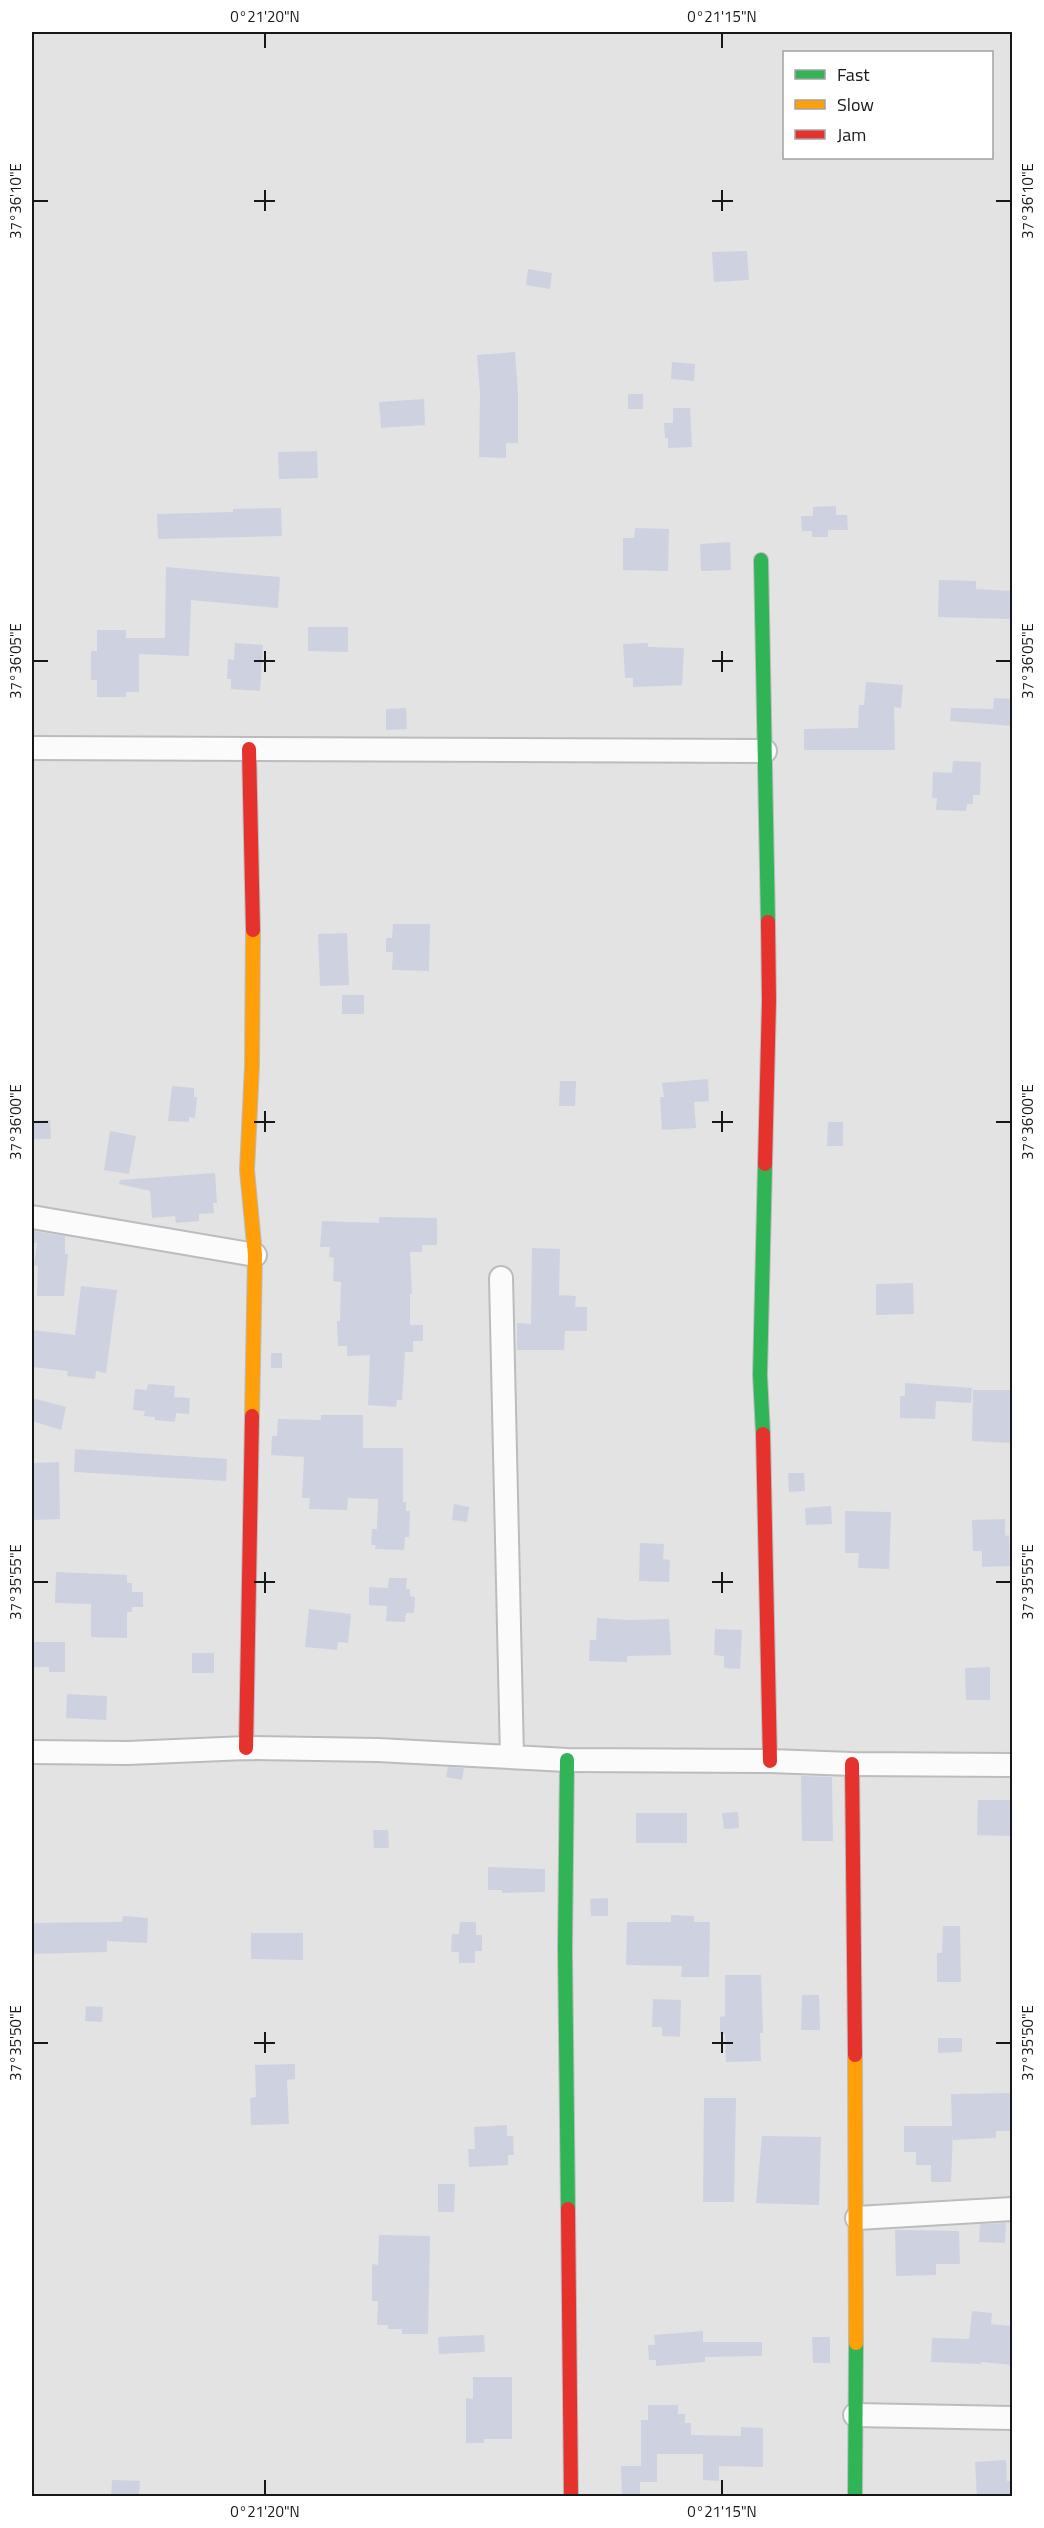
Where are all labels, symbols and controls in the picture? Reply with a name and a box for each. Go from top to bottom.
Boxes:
text: 0°21'20"N [230,5,300,28]
text: 0°21'15"N [687,5,757,28]
legend [783,51,993,159]
text: Fast [837,61,870,88]
text: Slow [837,91,874,118]
text: Jam [837,121,866,148]
text: 37°36'10"E [4,163,27,239]
text: 37°36'10"E [1016,163,1039,239]
text: 37°36'05"E [4,623,27,699]
text: 37°36'05"E [1016,623,1039,699]
text: 37°36'00"E [4,1084,27,1160]
text: 37°36'00"E [1016,1084,1039,1160]
text: 37°35'55"E [4,1544,27,1620]
text: 37°35'55"E [1016,1544,1039,1620]
text: 37°35'50"E [4,2005,27,2081]
text: 37°35'50"E [1016,2005,1039,2081]
text: 0°21'20"N [230,2500,300,2523]
text: 0°21'15"N [687,2500,757,2523]

